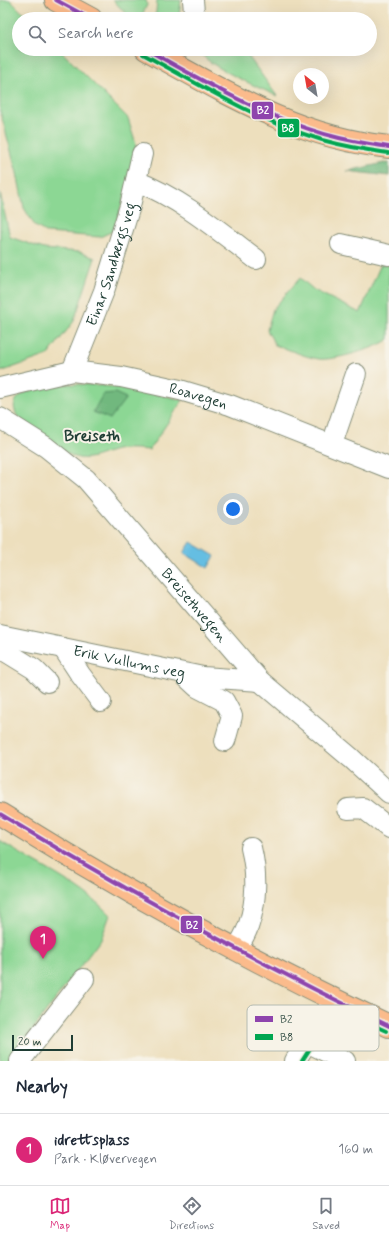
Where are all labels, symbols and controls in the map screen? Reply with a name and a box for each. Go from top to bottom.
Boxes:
search box [12,12,377,56]
icon: search [26,23,48,45]
text: Search here [58,24,134,44]
north arrow [293,68,329,104]
line badge: B2 [251,101,274,120]
text: B2 [257,104,270,118]
line badge: B8 [277,118,300,138]
text: B8 [281,122,295,136]
street label: Einar Sandbergs veg [82,200,143,329]
street label: Roavegen [167,379,230,415]
district label: Breiseth [64,426,120,447]
your location [223,499,243,519]
street label: Breisethvegen [156,564,232,647]
street label: Erik Vullums veg [71,641,187,685]
line badge: B2 [180,915,203,934]
text: B2 [186,919,199,933]
pin: 1 [30,926,56,959]
legend [247,1005,379,1051]
text: B2 [280,1013,293,1027]
text: B8 [280,1031,293,1045]
scale bar [12,1033,73,1052]
text: 20 m [18,1035,41,1049]
text: Nearby [16,1076,68,1098]
text: idrettsplass [54,1131,129,1151]
text: 1 [26,1141,32,1158]
text: 160 m [338,1141,373,1158]
text: Park · Kløvervegen [54,1151,157,1168]
tab: Map [49,1195,71,1233]
tab: Directions [169,1195,214,1233]
tab: Saved [312,1195,340,1233]

